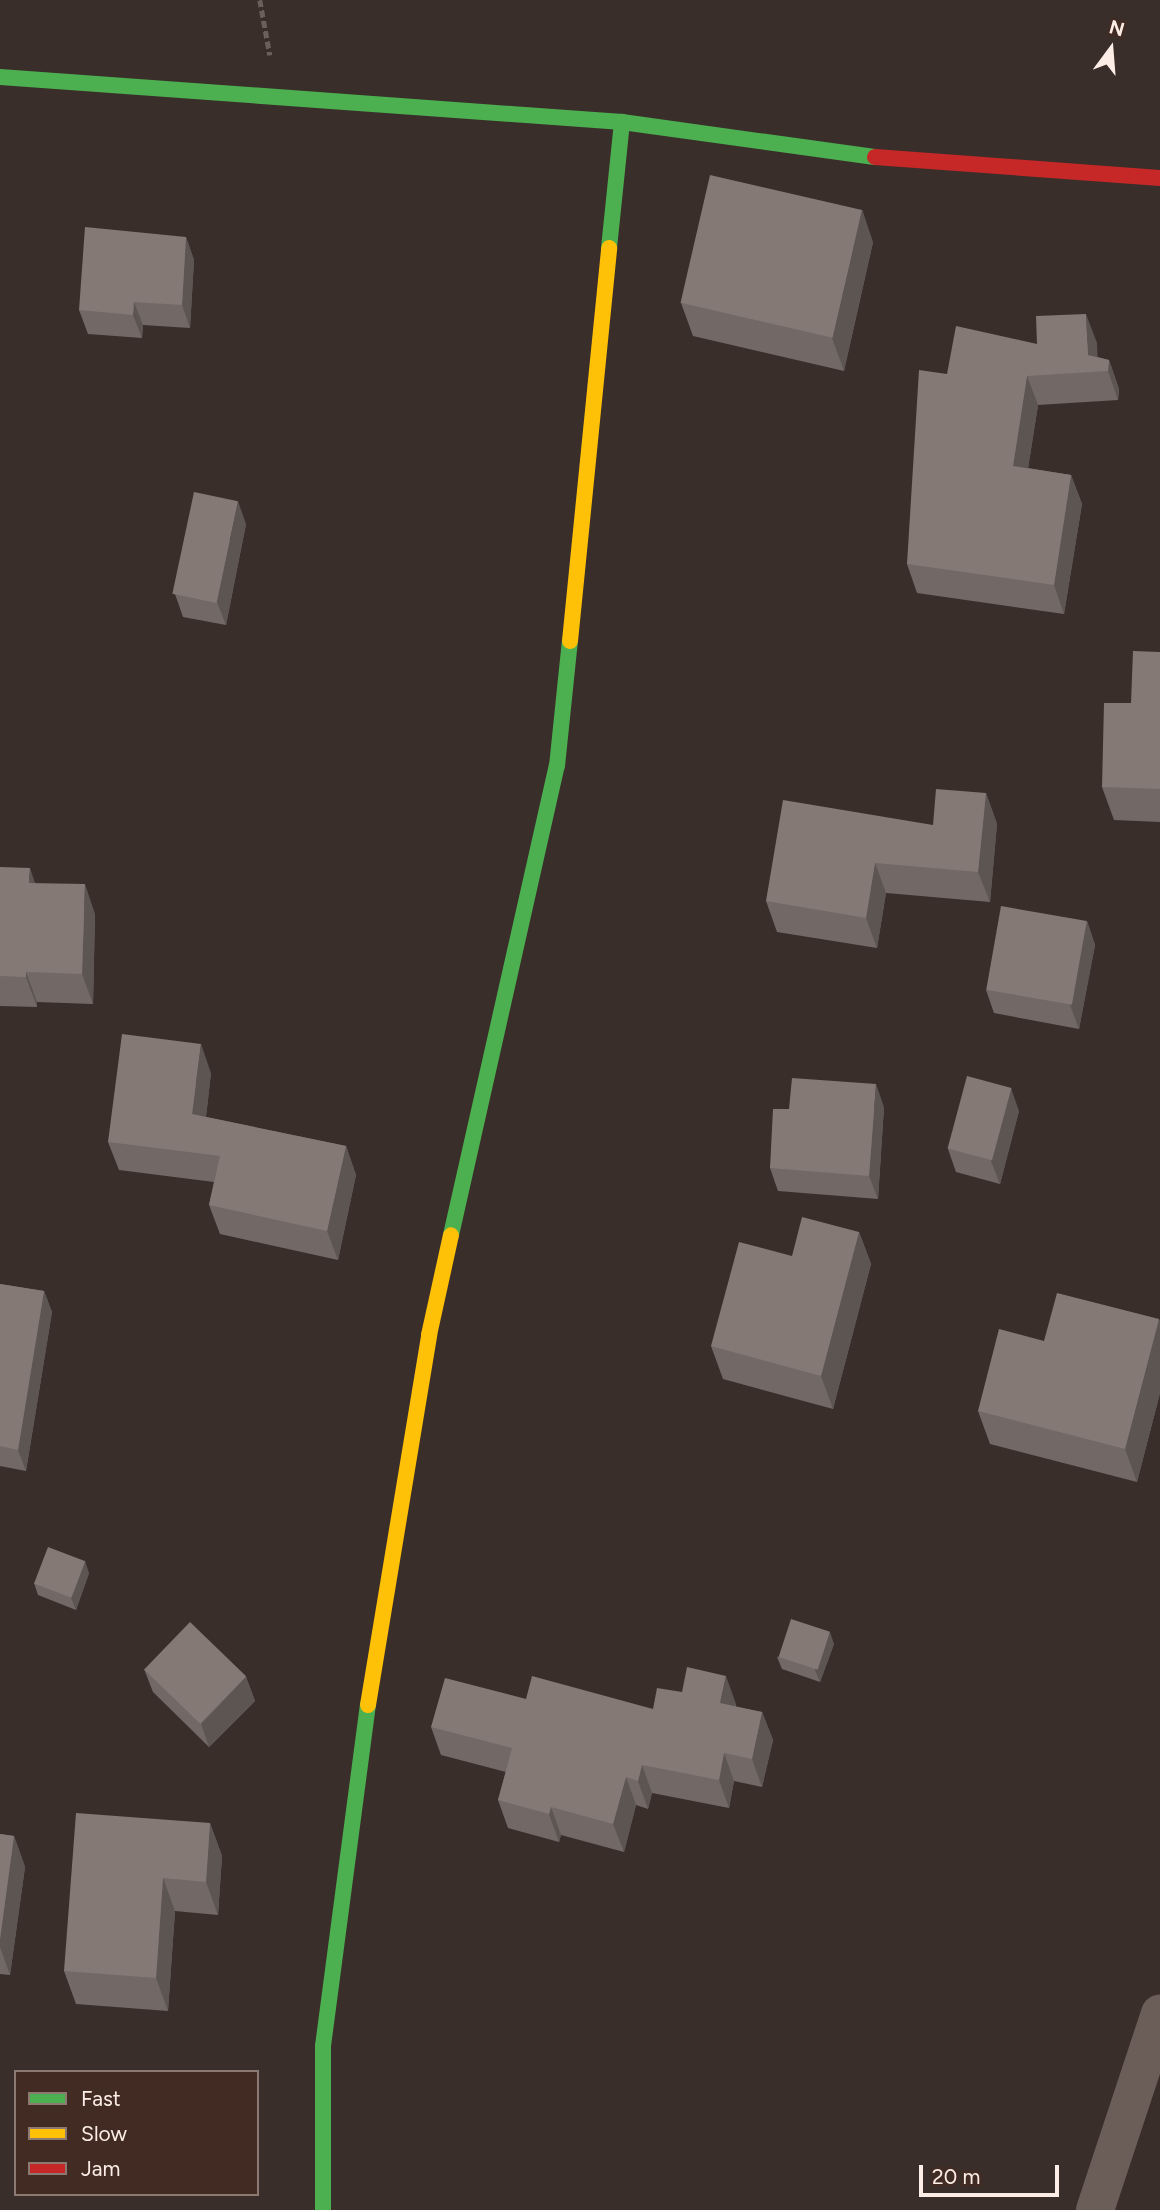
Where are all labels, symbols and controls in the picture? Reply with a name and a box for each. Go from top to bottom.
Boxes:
north arrow [1076,14,1146,84]
text: N [1107,15,1127,41]
legend [14,2070,259,2196]
text: Fast [81,2086,121,2111]
text: Slow [81,2121,127,2146]
scale bar [922,2150,1062,2194]
text: Jam [81,2156,120,2181]
text: 20 m [932,2164,980,2189]

